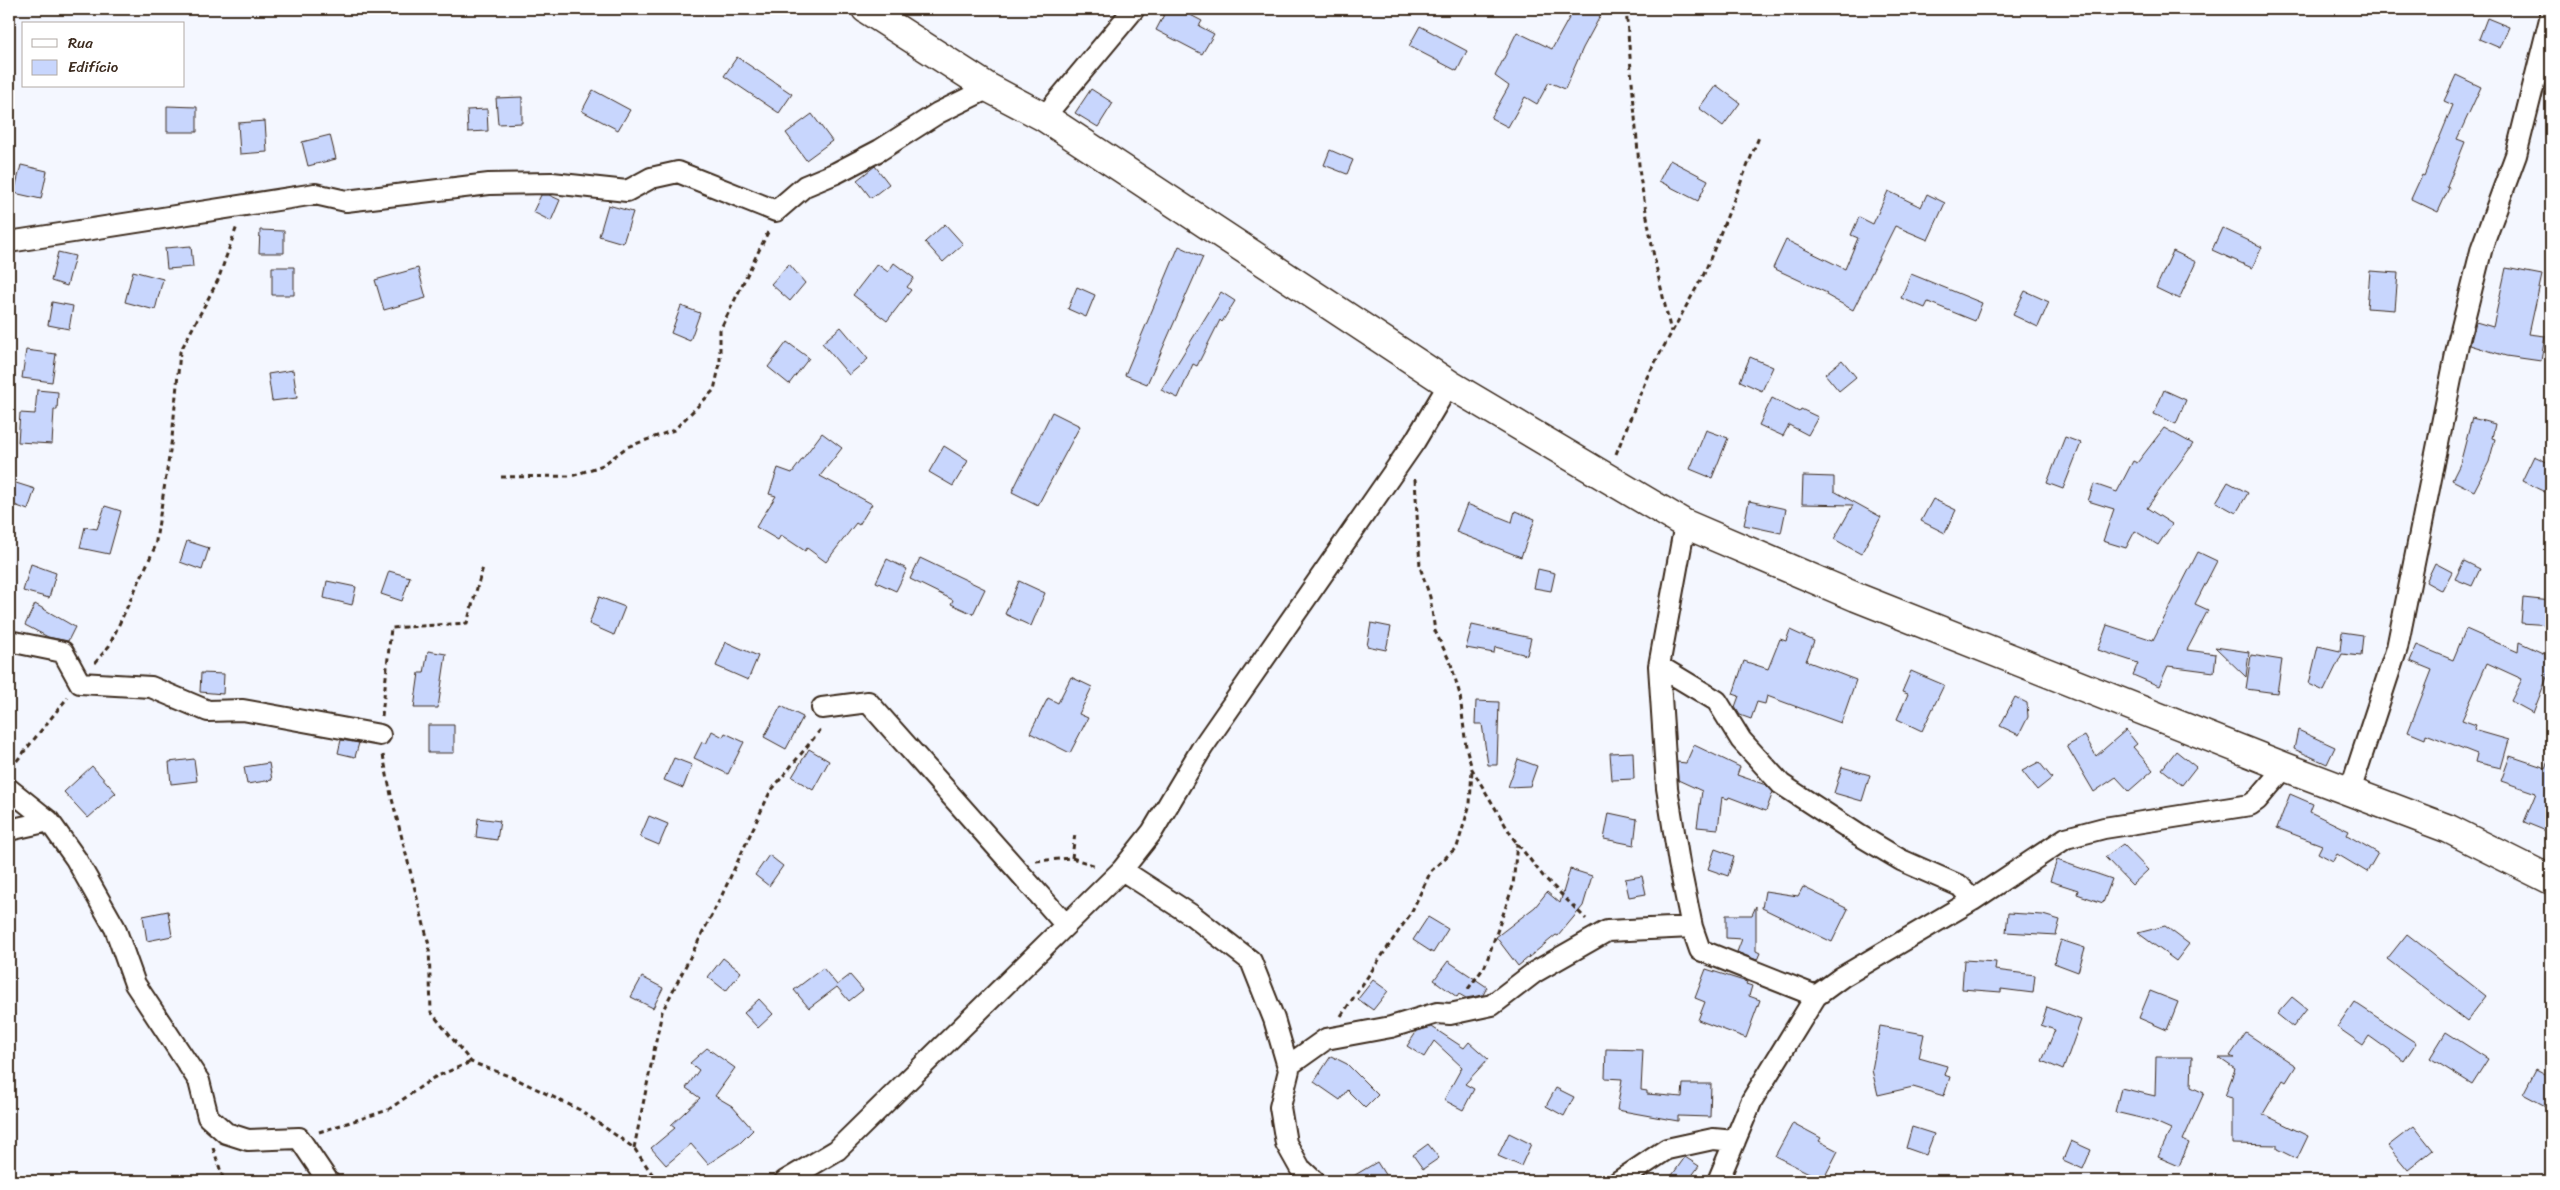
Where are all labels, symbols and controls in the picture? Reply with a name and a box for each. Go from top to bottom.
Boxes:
legend [22,22,185,88]
text: Rua [68,30,93,56]
text: Edifício [68,54,119,80]

